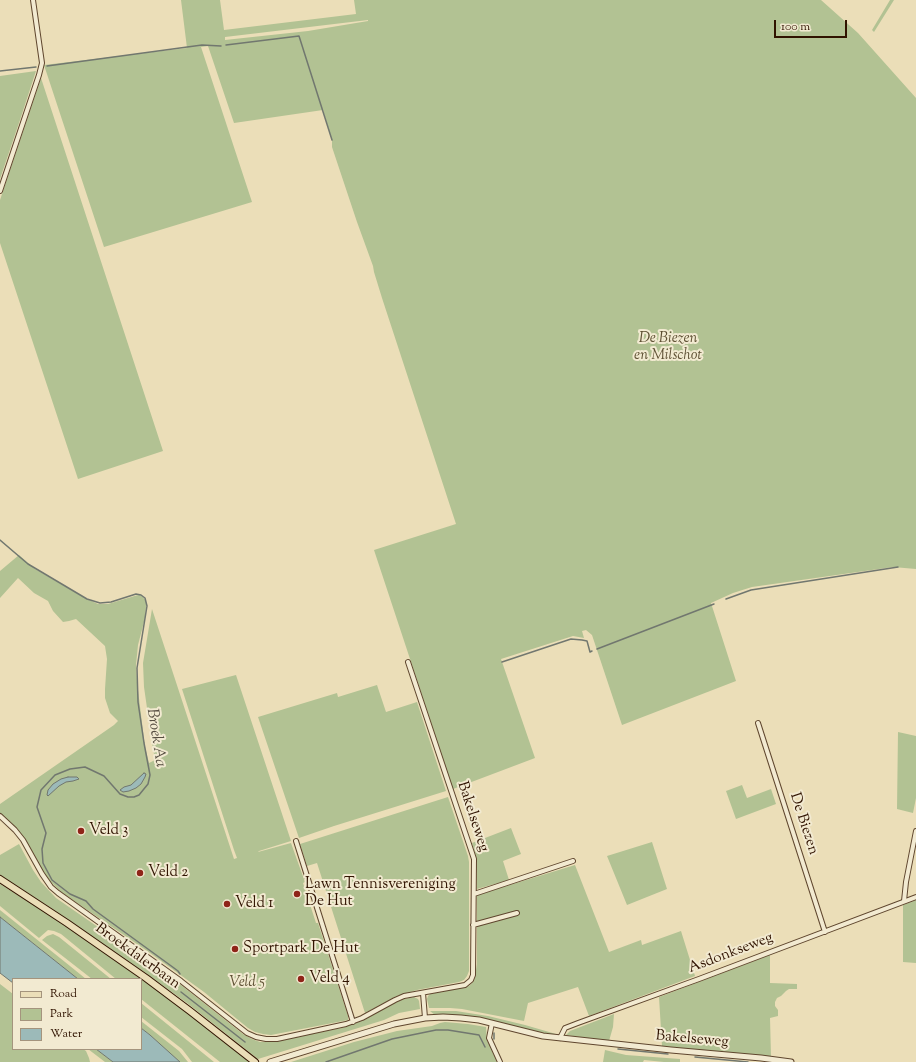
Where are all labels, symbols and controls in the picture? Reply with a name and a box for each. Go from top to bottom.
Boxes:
scale bar [776,12,849,38]
text: 100 m [781,18,810,36]
park label: De Biezen en Milschot [634,330,702,365]
water label: Broek Aa [141,707,169,769]
street label: Bakelseweg [452,779,492,855]
street label: De Biezen [785,791,821,857]
place label: Veld 3 [89,822,128,840]
marker: Veld 3 [76,826,86,836]
place label: Veld 2 [148,864,188,882]
marker: Veld 2 [135,868,145,878]
place label: Lawn Tennisvereniging De Hut [305,876,456,911]
marker: Lawn Tennisvereniging De Hut [292,889,302,899]
place label: Veld 1 [235,895,273,913]
marker: Veld 1 [222,899,232,909]
street label: Broekdalerbaan [91,920,183,994]
street label: Asdonkseweg [686,930,776,978]
place label: Sportpark De Hut [243,940,359,958]
marker: Sportpark De Hut [230,944,240,954]
place label: Veld 4 [309,970,350,988]
park label: Veld 5 [229,974,265,992]
marker: Veld 4 [296,974,306,984]
legend [12,978,142,1050]
text: Road [50,985,77,1003]
text: Park [50,1005,73,1023]
text: Water [50,1025,82,1043]
street label: Bakelseweg [655,1028,729,1052]

